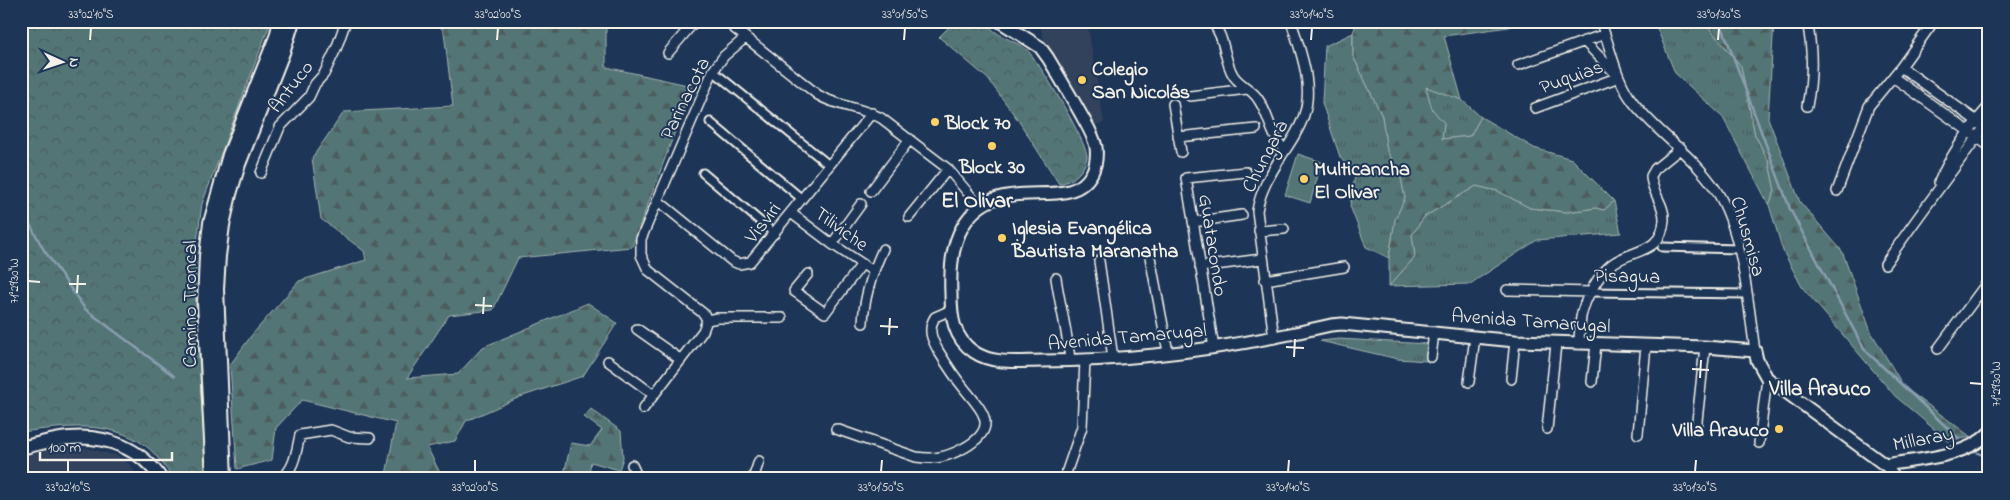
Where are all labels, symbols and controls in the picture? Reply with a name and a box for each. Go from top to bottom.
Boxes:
text: 33°02'10"S [68,6,114,24]
text: 33°02'00"S [475,6,522,24]
text: 33°01'50"S [882,6,928,24]
text: 33°01'40"S [1290,6,1334,24]
text: 33°01'30"S [1697,6,1741,24]
north arrow [38,38,88,88]
street label: Parinacota [654,53,719,145]
street label: Puquias [1536,53,1608,103]
street label: Antuco [262,55,322,120]
place label: Colegio San Nicolás [1092,56,1190,108]
text: N [63,57,84,68]
marker: Colegio San Nicolás [1076,74,1088,86]
place label: Block 70 [944,110,1011,139]
marker: Block 70 [929,116,941,128]
street label: Chungará [1236,116,1298,199]
marker: Block 30 [986,140,998,152]
place label: Block 30 [958,154,1025,183]
place label: Multicancha El Olivar [1314,156,1410,208]
marker: Multicancha El Olivar [1298,173,1310,185]
district label: El Olivar [941,186,1014,218]
street label: Guatacondo [1189,192,1234,299]
street label: Chusmisa [1721,193,1772,280]
street label: Visviri [738,197,789,251]
street label: Tiliviche [807,200,874,260]
place label: Iglesia Evangélica Bautista Maranatha [1011,215,1178,267]
marker: Iglesia Evangélica Bautista Maranatha [996,232,1008,244]
street label: Camino Troncal [177,240,206,368]
text: 71°29'30"W [6,258,24,304]
street label: Pisagua [1594,262,1660,294]
street label: Avenida Tamarugal [1450,302,1611,344]
street label: Avenida Tamarugal [1047,317,1208,361]
text: 71°29'30"W [1988,361,2006,407]
district label: Villa Arauco [1768,375,1871,405]
place label: Villa Arauco [1672,417,1769,446]
street label: Millaray [1891,420,1956,461]
marker: Villa Arauco [1773,423,1785,435]
scale bar [40,430,172,462]
text: 100 m [48,437,81,459]
text: 33°02'10"S [45,479,91,497]
text: 33°02'00"S [452,479,499,497]
text: 33°01'50"S [858,479,904,497]
text: 33°01'40"S [1266,479,1310,497]
text: 33°01'30"S [1673,479,1717,497]

